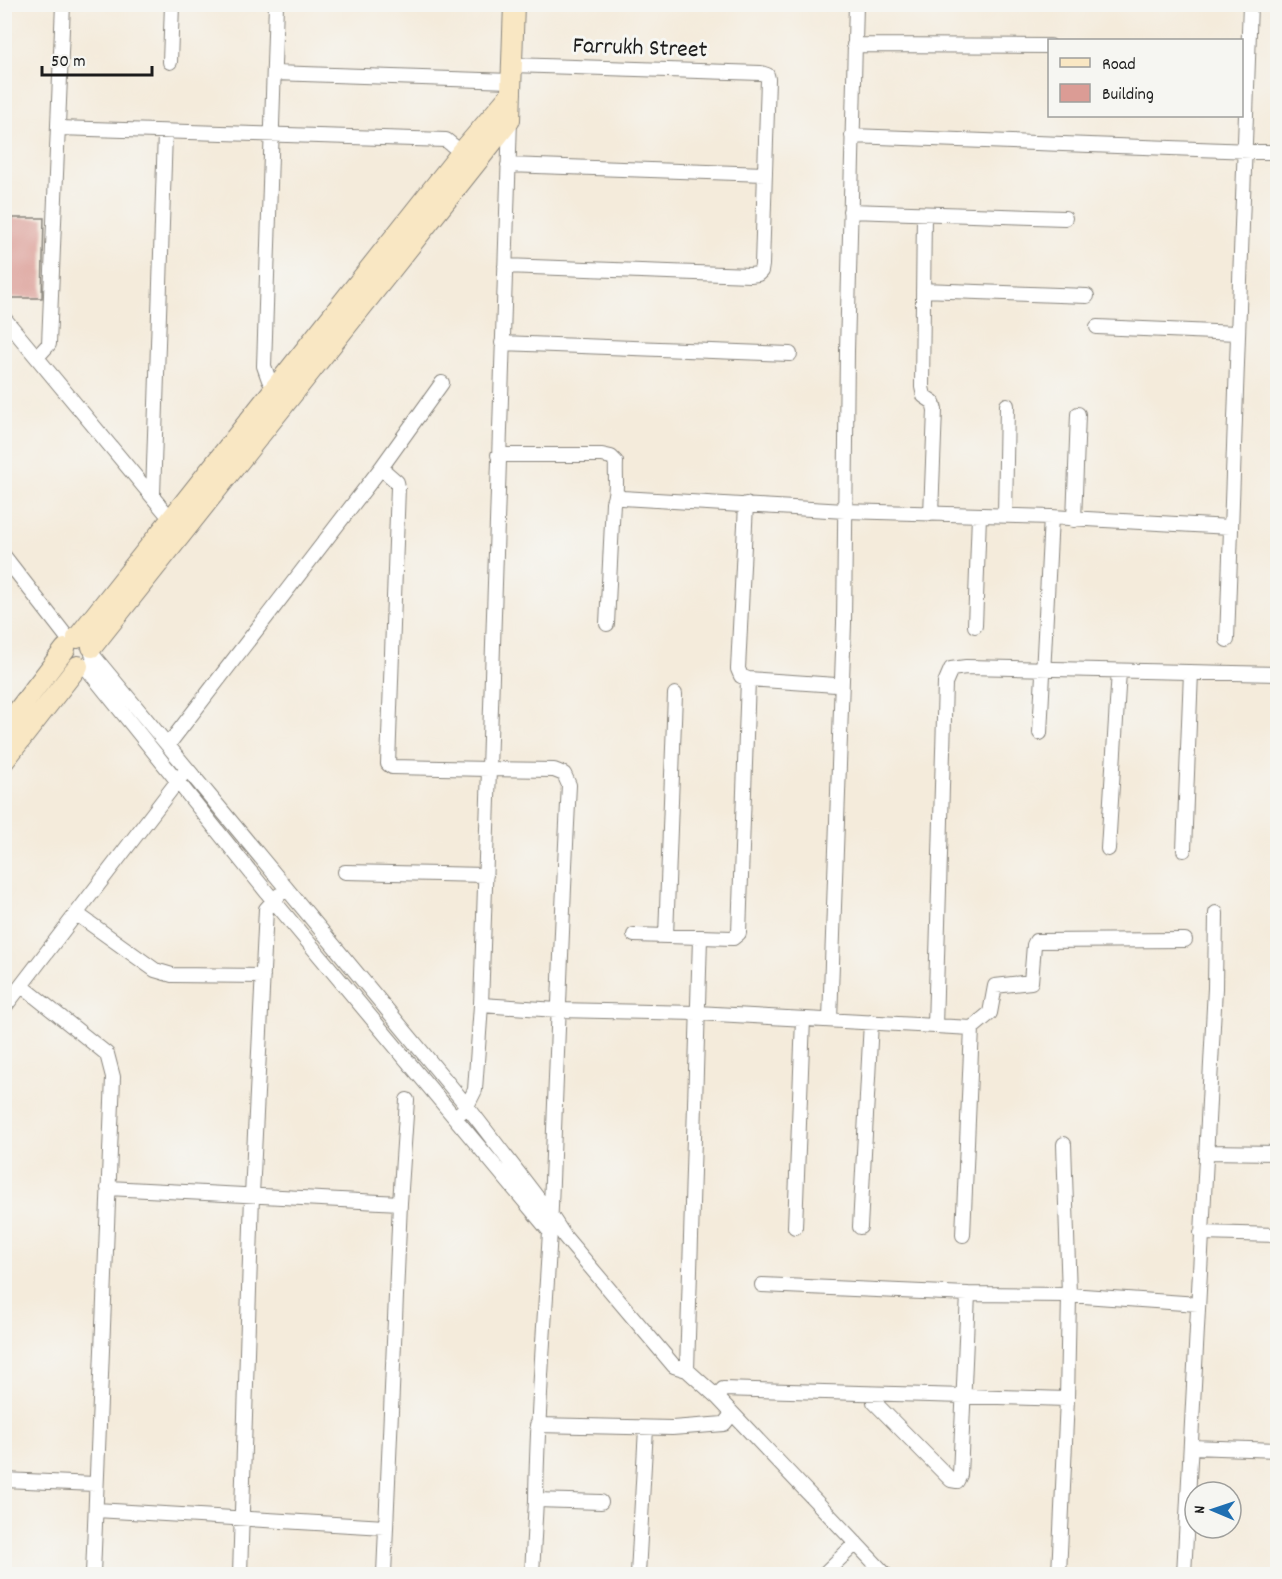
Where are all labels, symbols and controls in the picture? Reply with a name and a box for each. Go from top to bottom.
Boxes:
street label: Farrukh Street [572,30,708,68]
scale bar [42,39,152,77]
legend [1048,39,1243,117]
text: 50 m [51,50,86,75]
text: Road [1102,53,1136,78]
text: Building [1102,83,1154,108]
north arrow [1183,1480,1243,1540]
text: N [1189,1505,1212,1514]

